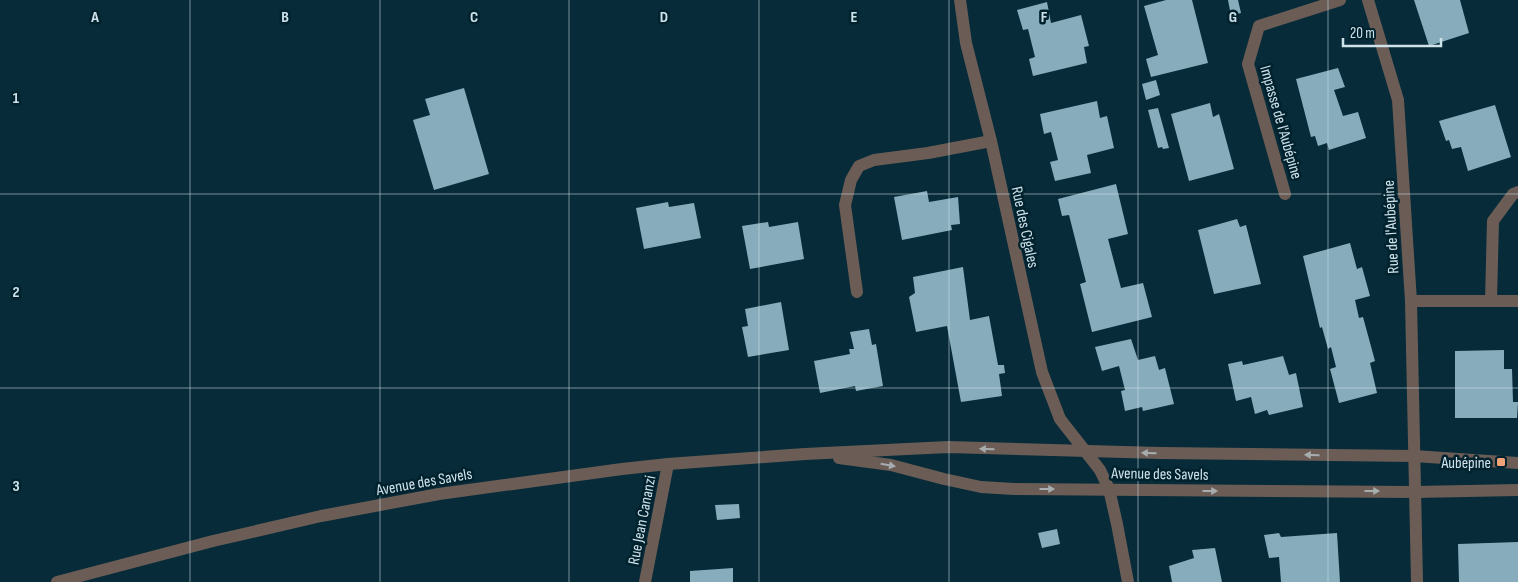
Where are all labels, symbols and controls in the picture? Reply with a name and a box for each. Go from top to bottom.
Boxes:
text: A [90,8,99,27]
text: B [281,8,289,27]
text: C [470,8,478,27]
text: D [660,8,668,27]
text: E [851,8,858,27]
text: F [1041,8,1048,27]
text: G [1229,8,1237,27]
scale bar [1343,15,1440,47]
text: 20 m [1350,24,1375,43]
street label: Impasse de l'Aubépine [1255,63,1306,181]
text: 1 [13,89,20,108]
street label: Rue de l'Aubépine [1380,180,1403,274]
street label: Rue des Cigales [1007,185,1042,270]
text: 2 [12,283,20,302]
one-way arrow [979,444,995,452]
one-way arrow [1141,448,1157,456]
one-way arrow [1304,451,1320,459]
place label: Aubépine [1441,454,1491,473]
marker: Aubépine [1495,456,1507,468]
one-way arrow [880,461,896,469]
street label: Avenue des Savels [1110,464,1209,485]
street label: Avenue des Savels [374,465,474,500]
street label: Rue Jean Cananzi [625,474,660,567]
text: 3 [12,477,20,496]
one-way arrow [1040,485,1056,493]
one-way arrow [1202,487,1218,495]
one-way arrow [1365,487,1381,495]

